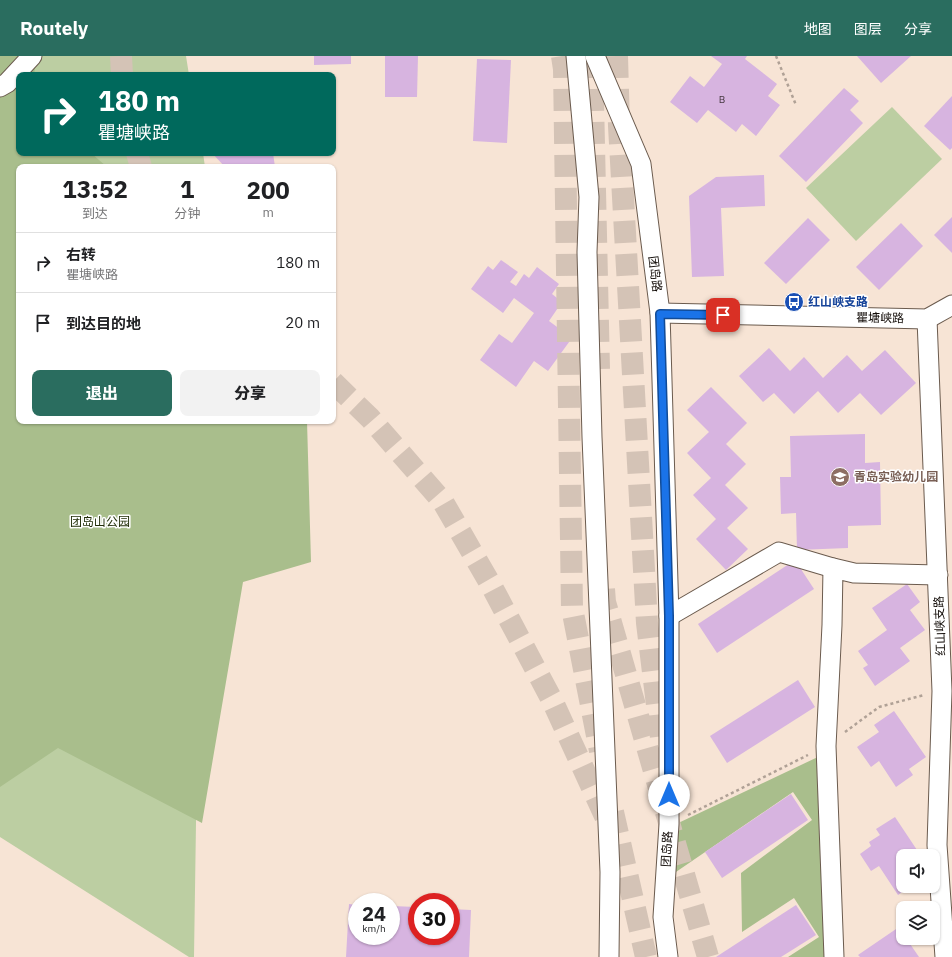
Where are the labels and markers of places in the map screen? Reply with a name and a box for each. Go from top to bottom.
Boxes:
bus stop icon: 红山峡支路 [783,291,805,313]
place label: 红山峡支路 [808,294,868,309]
pin [706,298,740,332]
school or university icon: 青岛实验幼儿园 [829,466,851,488]
place label: 青岛实验幼儿园 [854,469,938,484]

